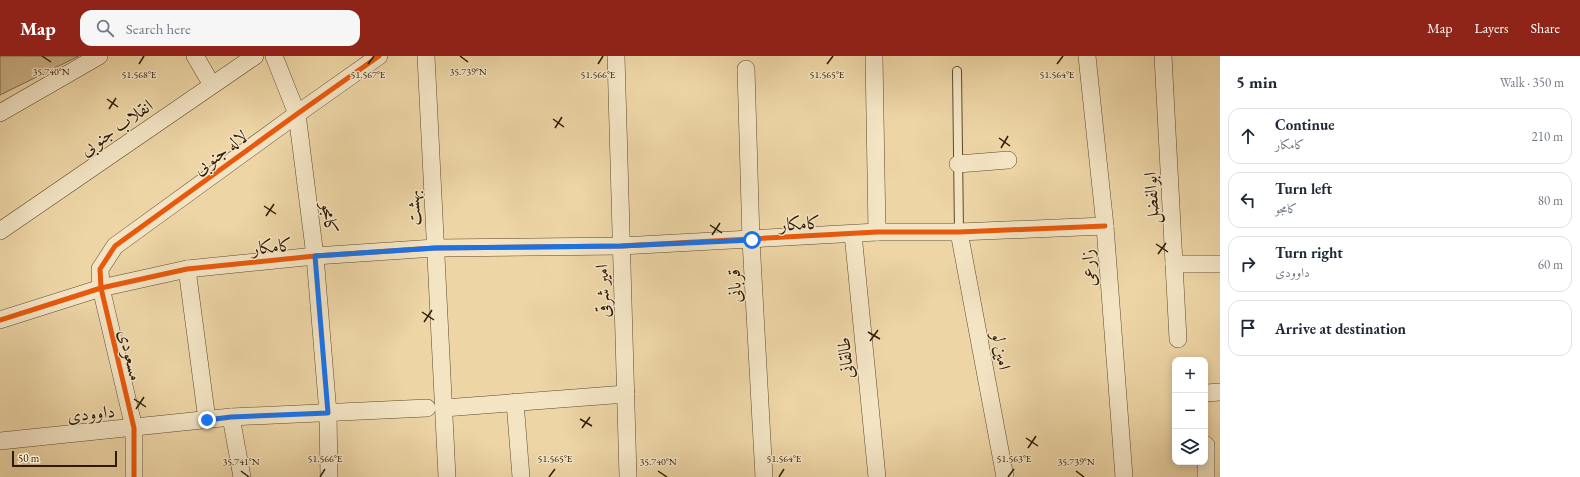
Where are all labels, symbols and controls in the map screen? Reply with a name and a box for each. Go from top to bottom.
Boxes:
search box [80,10,360,46]
text: Map [20,16,56,41]
icon: search [94,17,116,39]
text: Search here [126,19,191,38]
text: Map [1427,19,1452,37]
text: Layers [1474,19,1509,37]
text: Share [1531,19,1560,37]
text: 35.740°N [32,65,70,78]
text: 35.739°N [449,65,487,78]
text: 51.568°E [122,68,157,81]
text: 51.567°E [351,68,386,81]
text: 51.566°E [581,68,616,81]
text: 51.565°E [810,68,845,81]
text: 51.564°E [1040,68,1075,81]
text: 5 min [1236,71,1277,93]
text: Walk · 350 m [1500,74,1564,91]
street label: انقلاب جنوبی [75,93,158,162]
text: Continue [1275,115,1335,134]
street label: لاله جنوبی [188,124,253,181]
icon: ahead [1237,125,1259,147]
text: 210 m [1532,128,1563,145]
text: کامکار [1275,136,1305,153]
street label: ابوالفضل [1138,171,1166,225]
text: Turn left [1275,179,1332,198]
icon: left [1237,189,1259,211]
street label: بهشت [401,190,426,226]
text: 80 m [1538,192,1563,209]
street label: کامجو [316,199,343,235]
text: کامجو [1275,200,1297,217]
street label: کامکار [777,210,821,236]
route start [743,231,761,249]
street label: کامکار [248,232,294,260]
text: Turn right [1275,243,1343,262]
street label: زارعی [1075,248,1101,288]
icon: right [1237,253,1259,275]
text: 60 m [1538,256,1563,273]
street label: امیر شرقی [590,264,615,318]
text: داوودی [1275,264,1310,281]
street label: قربانی [722,269,747,303]
icon: arrive [1237,317,1259,339]
text: Arrive at destination [1275,319,1406,338]
street label: مسعودی [114,327,148,383]
street label: امین لو [987,329,1017,372]
street label: طالقانی [831,336,859,380]
map controls [1172,357,1208,465]
button: + [1172,357,1208,393]
button: − [1172,393,1208,429]
street label: داوودی [66,399,116,427]
route end [198,411,216,429]
button: layers [1172,429,1208,465]
scale bar [12,449,117,468]
text: 50 m [18,451,39,465]
text: 51.566°E [308,452,343,465]
text: 51.565°E [538,452,573,465]
text: 51.564°E [767,452,802,465]
text: 51.563°E [997,452,1032,465]
text: 35.741°N [222,455,260,468]
text: 35.740°N [639,455,677,468]
text: 35.739°N [1057,455,1095,468]

